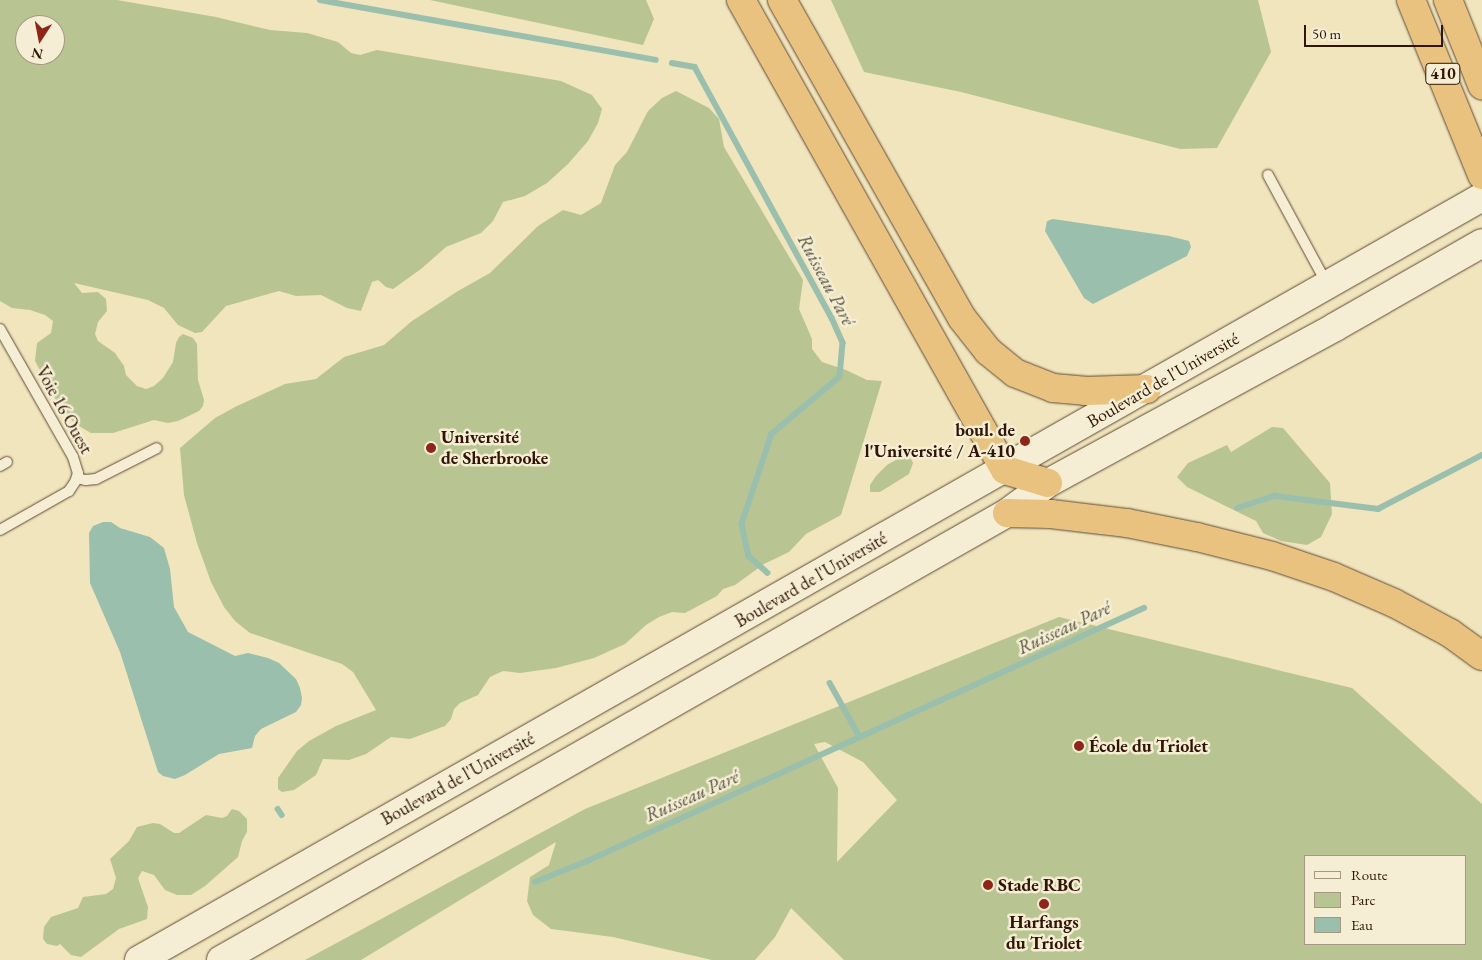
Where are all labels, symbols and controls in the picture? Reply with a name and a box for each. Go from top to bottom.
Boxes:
north arrow [15,15,65,65]
scale bar [1307,15,1446,47]
text: 50 m [1312,24,1341,43]
text: N [30,44,45,64]
road number: 410 [1424,61,1462,88]
water label: Ruisseau Paré [792,230,860,330]
street label: Boulevard de l'Université [1083,328,1243,432]
street label: Voie 16 Ouest [31,362,97,458]
place label: boul. de l'Université / A-410 [864,420,1015,462]
place label: Université de Sherbrooke [441,427,548,469]
marker: boul. de l'Université / A-410 [1019,435,1031,447]
marker: Université de Sherbrooke [425,442,437,454]
street label: Boulevard de l'Université [731,528,891,632]
water label: Ruisseau Paré [1014,596,1114,660]
street label: Boulevard de l'Université [378,728,538,830]
place label: École du Triolet [1089,735,1208,757]
marker: École du Triolet [1073,740,1085,752]
water label: Ruisseau Paré [642,765,742,827]
legend [1304,855,1467,945]
text: Route [1351,865,1388,884]
place label: Stade RBC [998,874,1081,896]
marker: Stade RBC [982,879,994,891]
text: Parc [1351,890,1376,909]
marker: Harfangs du Triolet [1038,898,1050,910]
place label: Harfangs du Triolet [1006,912,1082,954]
text: Eau [1351,915,1373,934]

